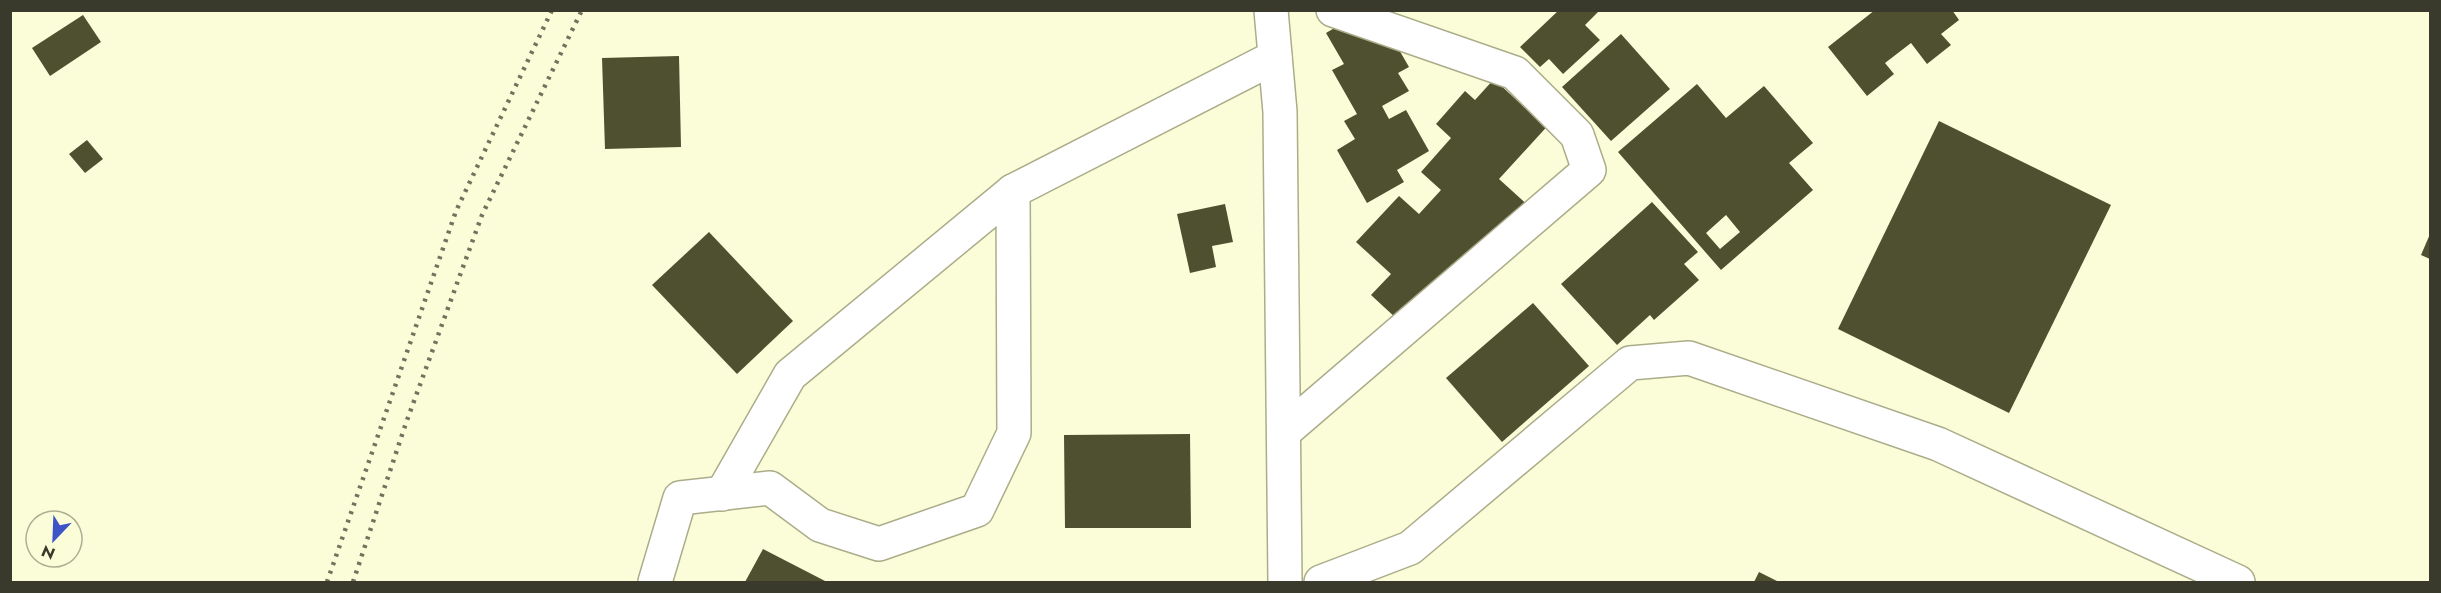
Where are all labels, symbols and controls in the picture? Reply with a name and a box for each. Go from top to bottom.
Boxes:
north arrow [24,509,84,569]
text: N [38,539,59,565]

